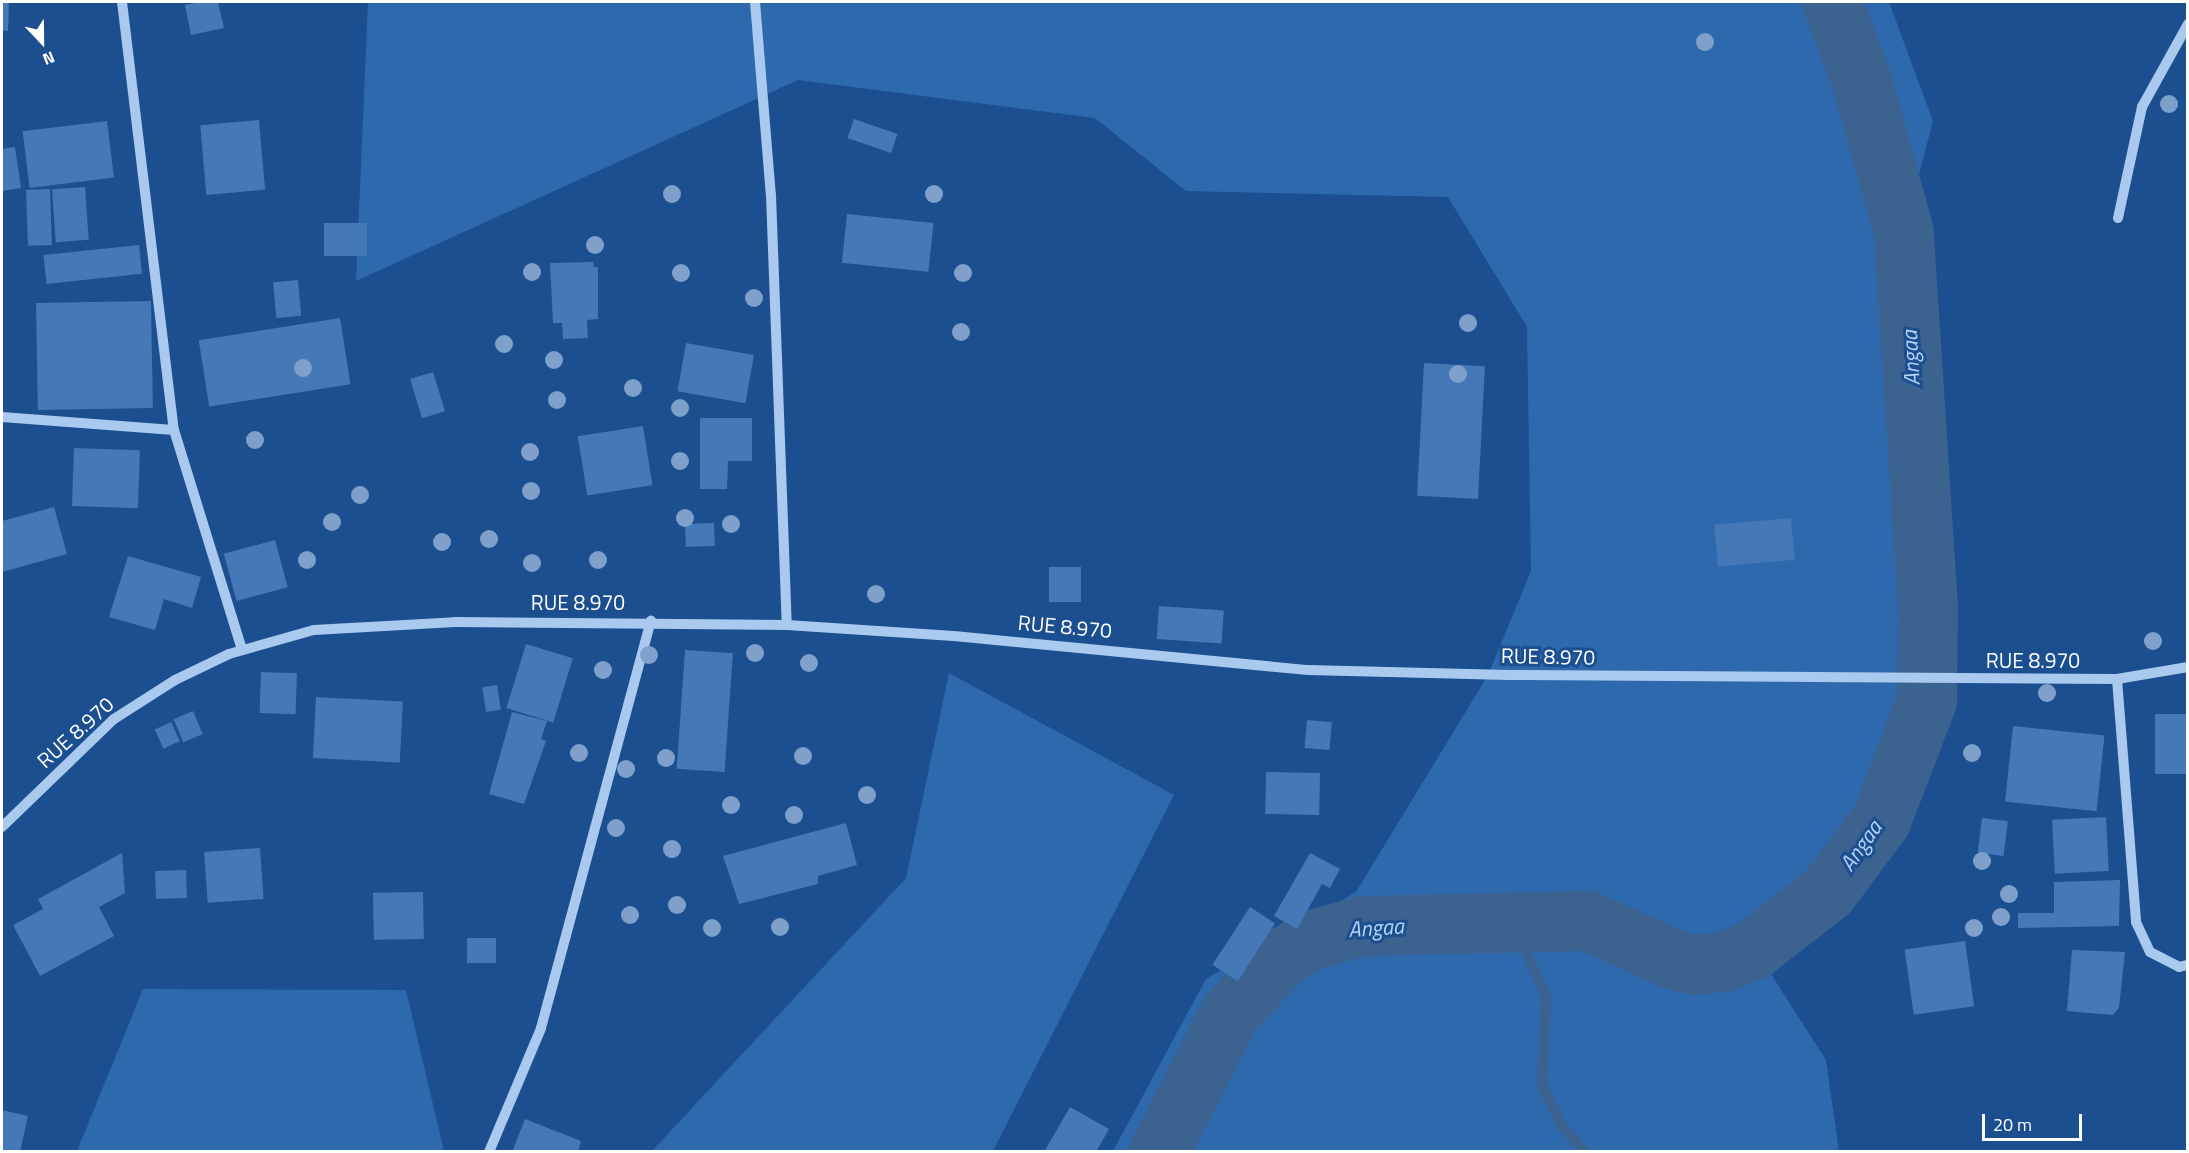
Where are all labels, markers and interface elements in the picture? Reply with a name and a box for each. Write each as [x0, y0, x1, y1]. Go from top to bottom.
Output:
north arrow [12, 12, 72, 72]
text: N [39, 45, 58, 72]
water label: Angaa [1896, 330, 1926, 386]
street label: RUE 8.970 [531, 589, 625, 615]
street label: RUE 8.970 [1017, 609, 1113, 643]
street label: RUE 8.970 [1501, 643, 1595, 669]
street label: RUE 8.970 [1986, 647, 2080, 673]
street label: RUE 8.970 [32, 691, 118, 773]
water label: Angaa [1834, 816, 1888, 876]
water label: Angaa [1347, 913, 1405, 943]
scale bar [1985, 1102, 2086, 1140]
text: 20 m [1993, 1111, 2032, 1138]

